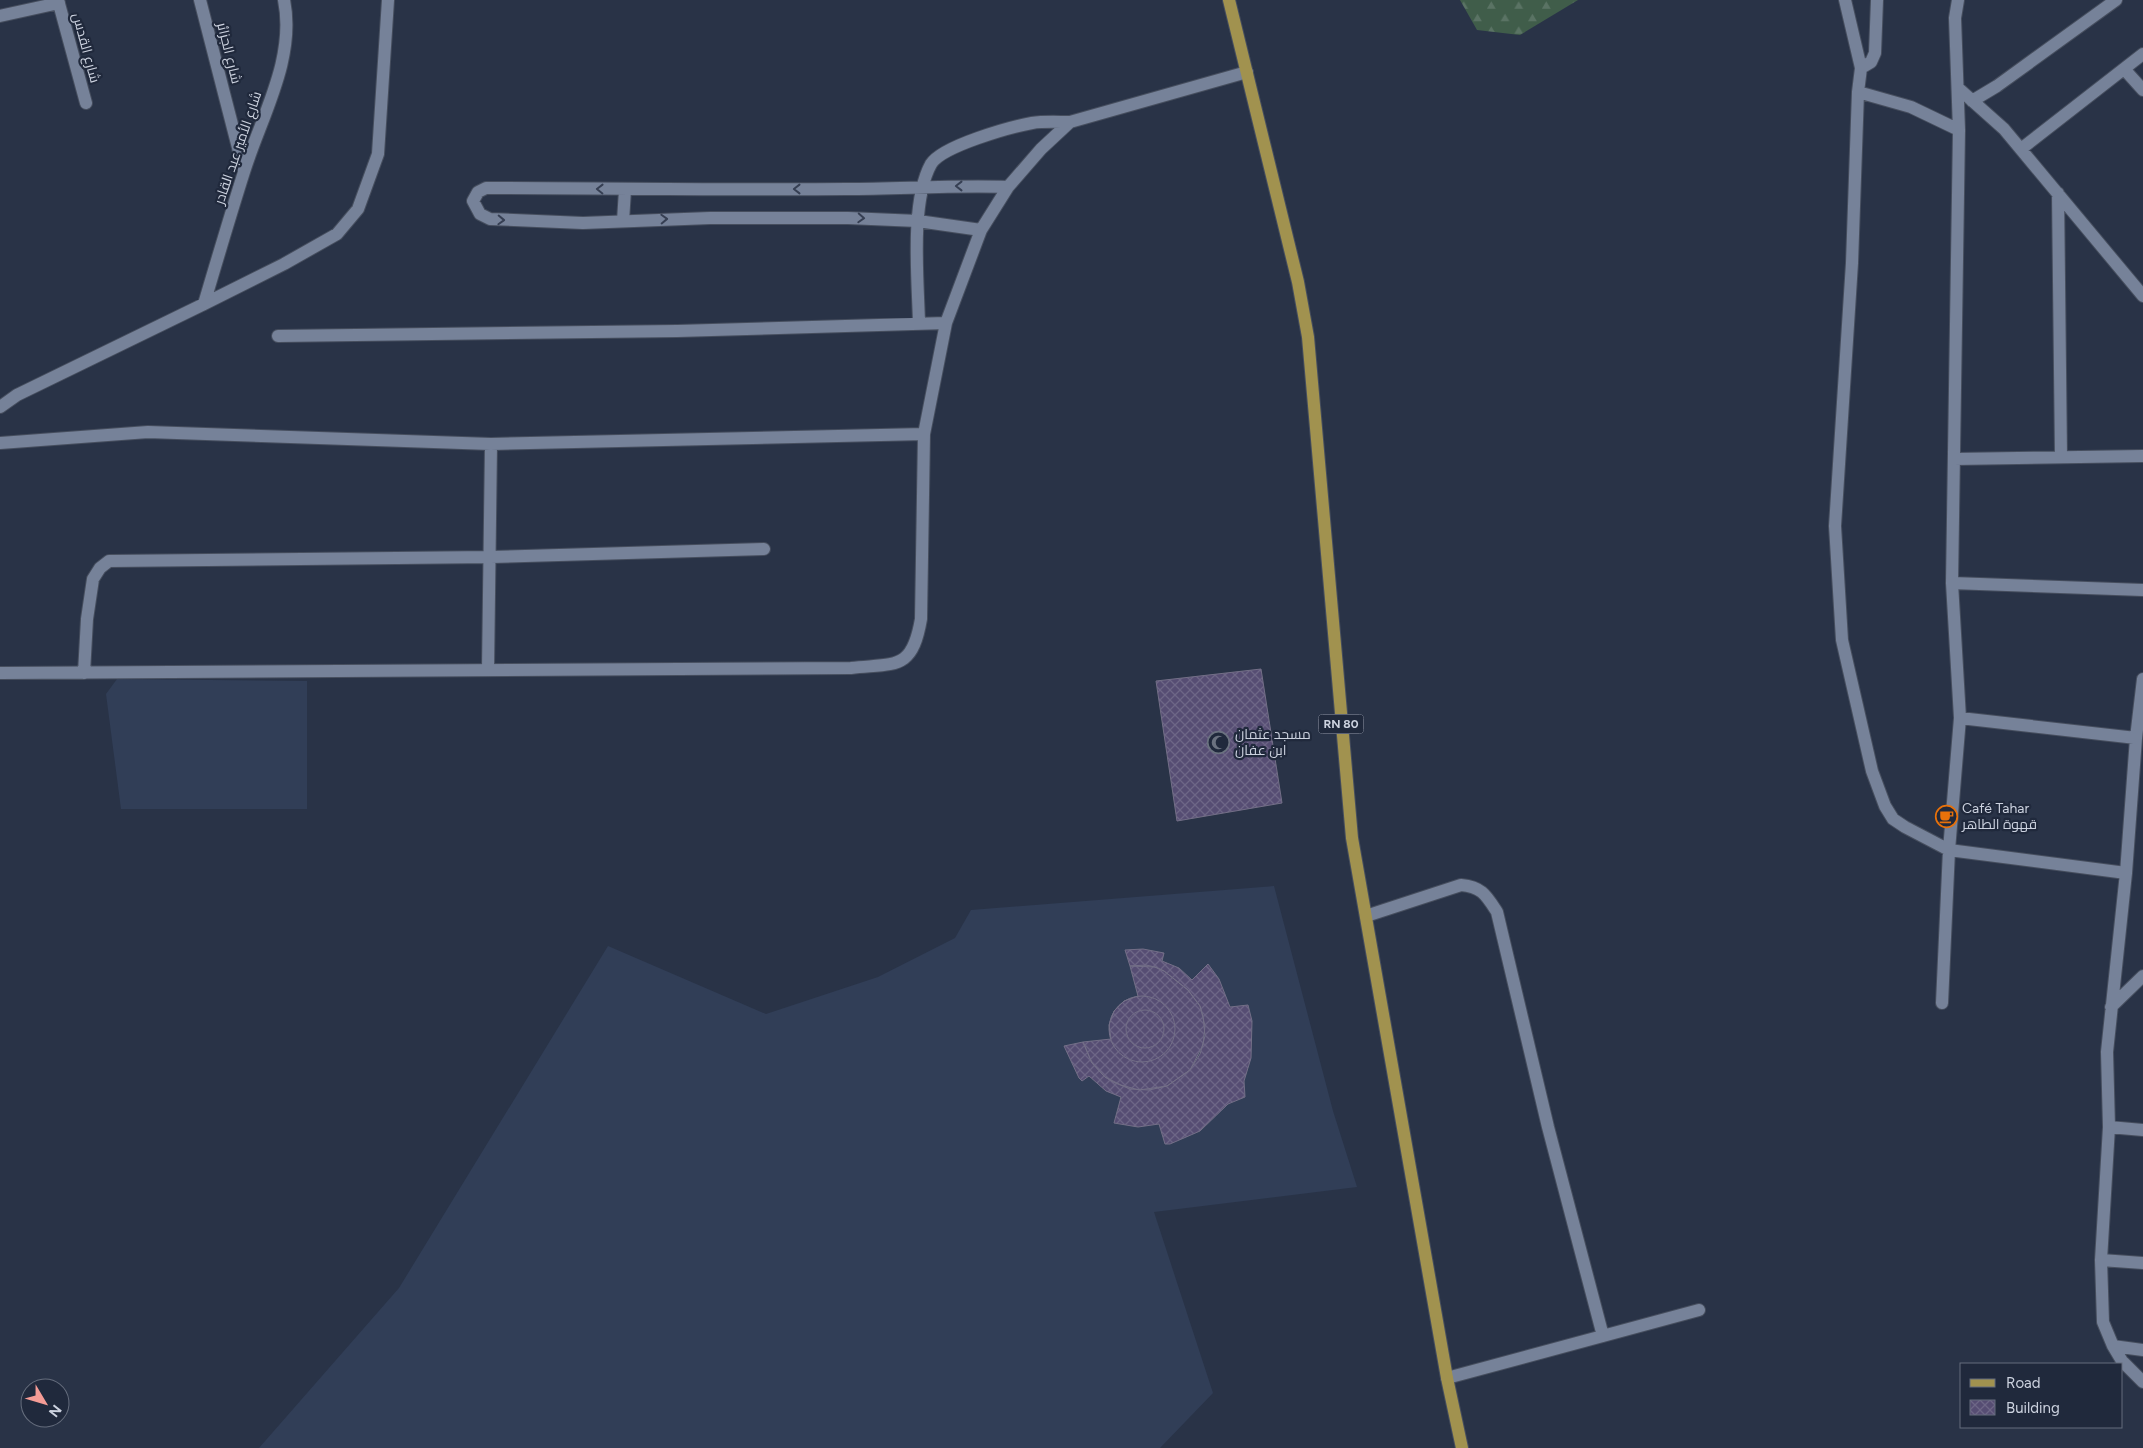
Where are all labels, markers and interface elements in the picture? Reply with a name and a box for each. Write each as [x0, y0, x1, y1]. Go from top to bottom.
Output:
street label: شارع القدس [69, 11, 103, 85]
street label: شارع الجزائر [213, 20, 245, 85]
street label: شارع الأمير عبد القادر [210, 89, 265, 208]
one-way arrow [955, 181, 963, 191]
one-way arrow [595, 184, 603, 194]
one-way arrow [793, 184, 800, 194]
one-way arrow [858, 213, 866, 224]
one-way arrow [660, 214, 668, 225]
one-way arrow [498, 215, 506, 225]
road number: RN 80 [1318, 714, 1364, 734]
place label: مسجد عثمان ابن عفان [1235, 726, 1311, 759]
mosque icon: مسجد عثمان ابن عفان [1207, 730, 1231, 754]
place label: Café Tahar قهوة الطاهر [1961, 800, 2037, 833]
cafe icon: Café Tahar قهوة الطاهر [1934, 804, 1958, 828]
legend [1960, 1363, 2123, 1428]
text: Road [2006, 1374, 2041, 1392]
north arrow [20, 1378, 70, 1428]
text: Building [2006, 1399, 2060, 1417]
text: N [45, 1401, 65, 1420]

